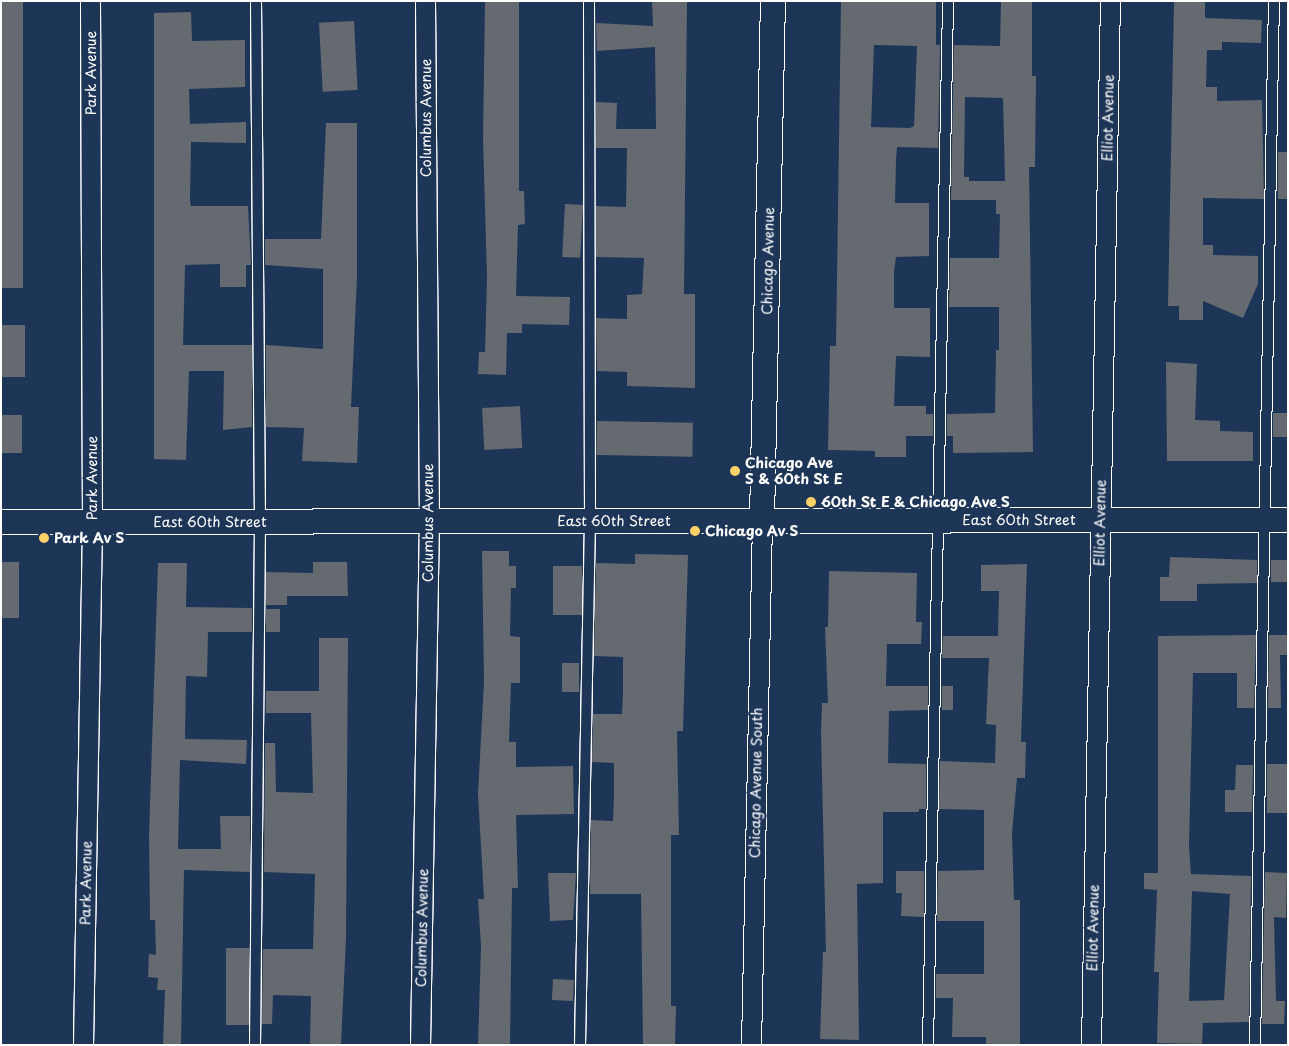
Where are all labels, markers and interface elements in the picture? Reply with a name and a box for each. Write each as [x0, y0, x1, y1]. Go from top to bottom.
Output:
street label: Park Avenue [83, 31, 99, 115]
street label: Columbus Avenue [418, 60, 434, 176]
street label: Elliot Avenue [1099, 75, 1117, 161]
street label: Chicago Avenue [759, 207, 777, 315]
street label: Park Avenue [84, 436, 100, 520]
place label: Chicago Ave S & 60th St E [745, 455, 843, 488]
street label: Columbus Avenue [420, 465, 436, 581]
marker: Chicago Ave S & 60th St E [729, 465, 741, 477]
street label: Elliot Avenue [1091, 480, 1109, 566]
place label: 60th St E & Chicago Ave S [821, 494, 1011, 510]
marker: 60th St E & Chicago Ave S [805, 496, 817, 508]
street label: East 60th Street [962, 512, 1076, 528]
street label: East 60th Street [557, 513, 671, 529]
street label: East 60th Street [153, 514, 267, 530]
place label: Chicago Av S [705, 523, 799, 539]
marker: Chicago Av S [689, 525, 701, 537]
place label: Park Av S [54, 530, 125, 546]
marker: Park Av S [38, 532, 50, 544]
street label: Chicago Avenue South [746, 708, 766, 858]
street label: Park Avenue [77, 841, 95, 925]
street label: Columbus Avenue [413, 869, 431, 987]
street label: Elliot Avenue [1084, 885, 1102, 971]

